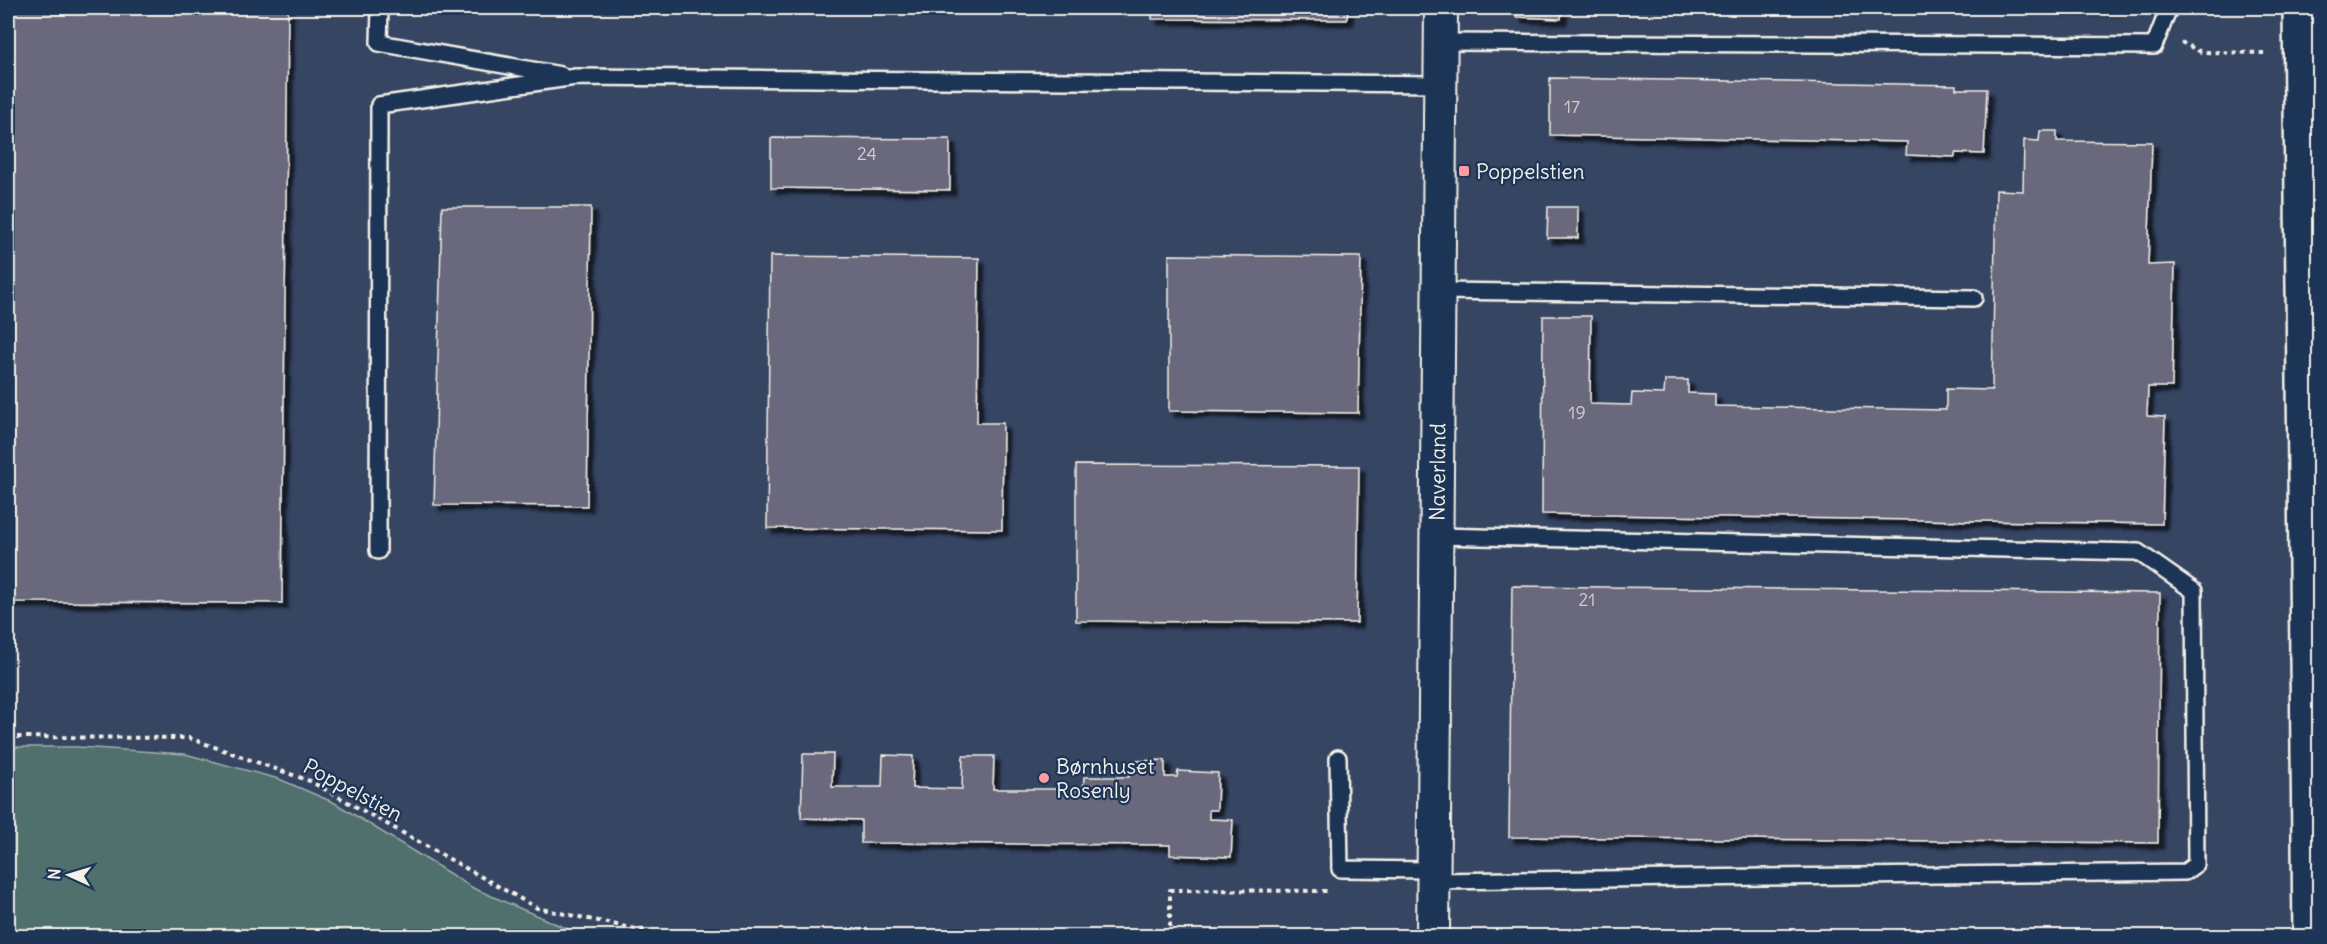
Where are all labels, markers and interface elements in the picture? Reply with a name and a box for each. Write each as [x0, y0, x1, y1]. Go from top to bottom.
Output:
house number: 17 [1564, 95, 1580, 118]
house number: 24 [857, 142, 877, 165]
place label: Poppelstien [1476, 158, 1585, 185]
marker: Poppelstien [1457, 164, 1471, 178]
house number: 19 [1568, 401, 1586, 424]
street label: Naverland [1423, 423, 1451, 521]
house number: 21 [1578, 588, 1596, 611]
street label: Poppelstien [299, 753, 407, 827]
place label: Børnhuset Rosenly [1056, 753, 1155, 804]
marker: Børnhuset Rosenly [1037, 771, 1051, 785]
north arrow [39, 845, 99, 905]
text: N [44, 868, 64, 880]

